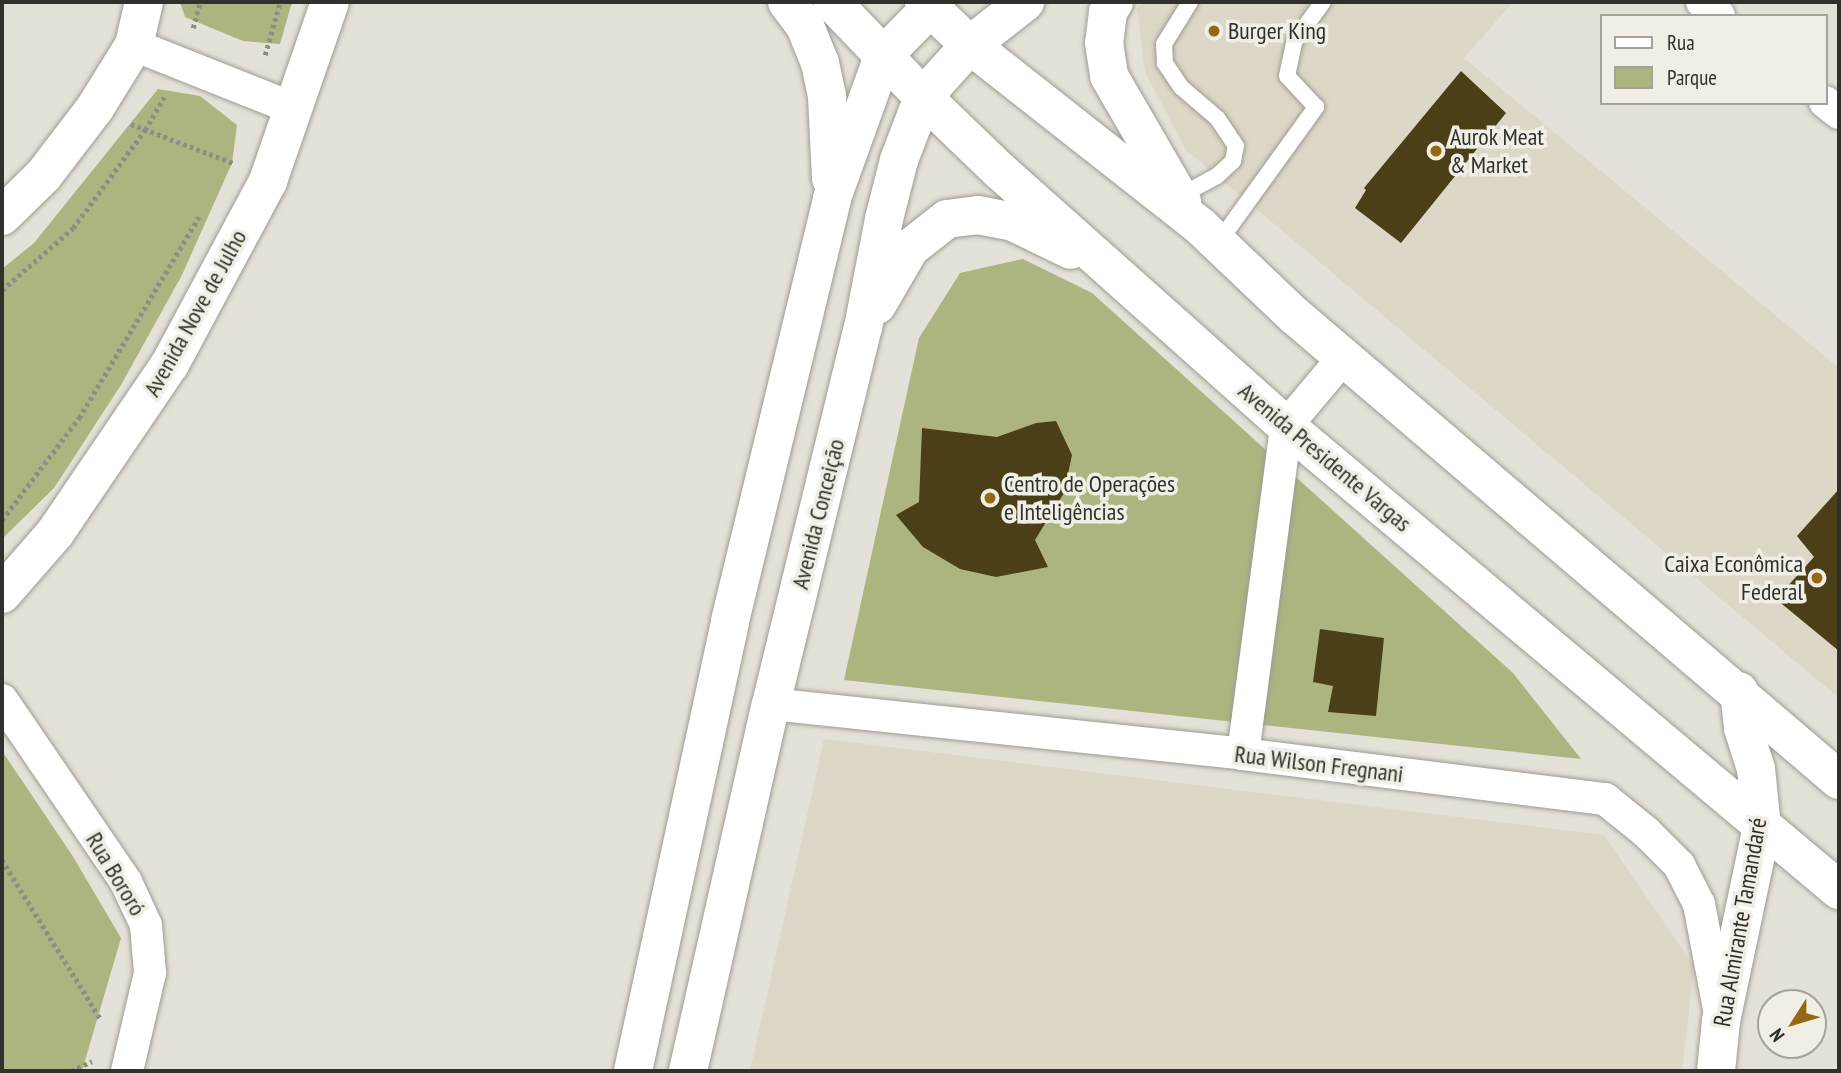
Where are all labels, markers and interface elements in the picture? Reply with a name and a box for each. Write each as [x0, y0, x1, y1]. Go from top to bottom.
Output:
legend [1600, 14, 1827, 105]
place label: Burger King [1228, 17, 1326, 45]
marker: Burger King [1206, 23, 1222, 39]
text: Rua [1667, 29, 1695, 56]
text: Parque [1667, 64, 1717, 91]
place label: Aurok Meat & Market [1450, 123, 1545, 179]
marker: Aurok Meat & Market [1428, 143, 1444, 159]
street label: Avenida Nove de Julho [137, 225, 253, 401]
street label: Avenida Presidente Vargas [1233, 376, 1417, 538]
street label: Avenida Conceição [785, 436, 851, 592]
place label: Centro de Operações e Inteligências [1004, 470, 1175, 526]
marker: Centro de Operações e Inteligências [982, 490, 998, 506]
place label: Caixa Econômica Federal [1664, 550, 1803, 606]
marker: Caixa Econômica Federal [1809, 570, 1825, 586]
street label: Rua Wilson Fregnani [1233, 739, 1405, 789]
street label: Rua Almirante Tamandaré [1707, 815, 1773, 1029]
street label: Rua Bororó [80, 827, 152, 921]
north arrow [1757, 989, 1827, 1059]
text: N [1764, 1024, 1790, 1047]

